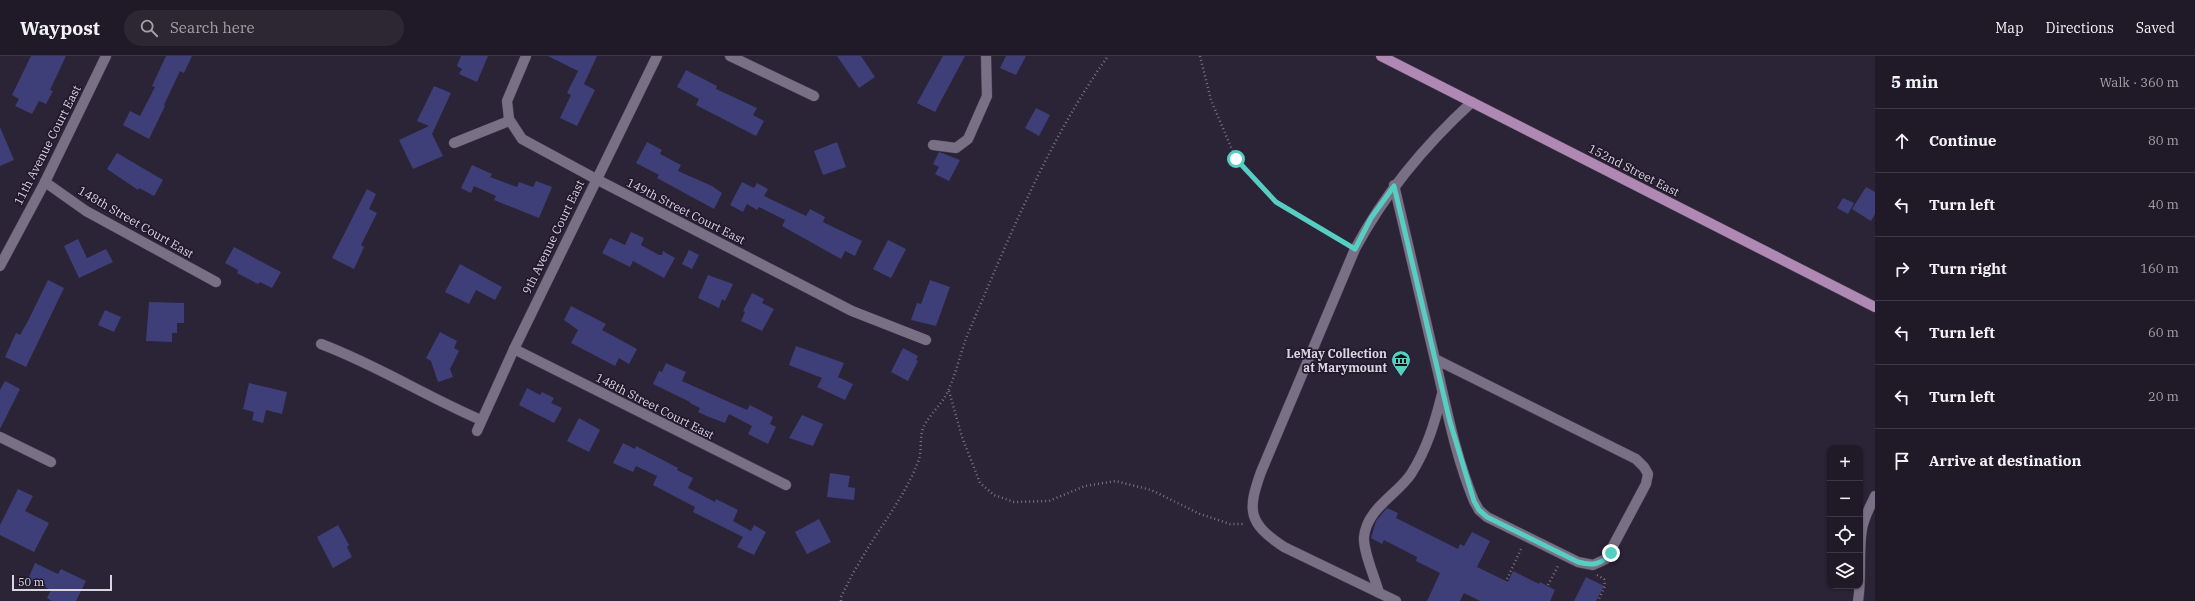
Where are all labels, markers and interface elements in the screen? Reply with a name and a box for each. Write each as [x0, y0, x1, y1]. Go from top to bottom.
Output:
search box [124, 10, 404, 46]
text: Waypost [20, 16, 100, 40]
icon: search [138, 17, 160, 39]
text: Search here [170, 18, 254, 37]
text: Map [1995, 19, 2024, 37]
text: Directions [2046, 19, 2114, 37]
text: Saved [2136, 19, 2175, 37]
text: 5 min [1891, 71, 1939, 93]
text: Walk · 360 m [2100, 74, 2179, 91]
street label: 11th Avenue Court East [10, 83, 84, 207]
icon: ahead [1891, 130, 1913, 152]
text: Continue [1929, 131, 1996, 150]
text: 80 m [2148, 132, 2179, 149]
street label: 152nd Street East [1586, 141, 1682, 199]
route start [1227, 150, 1245, 168]
street label: 149th Street Court East [624, 175, 748, 247]
street label: 9th Avenue Court East [519, 177, 587, 297]
street label: 148th Street Court East [75, 183, 197, 261]
icon: left [1891, 194, 1913, 216]
text: Turn left [1929, 195, 1995, 214]
text: 40 m [2148, 196, 2179, 213]
icon: right [1891, 258, 1913, 280]
text: Turn right [1929, 259, 2007, 278]
text: 160 m [2140, 260, 2179, 277]
icon: left [1891, 322, 1913, 344]
text: Turn left [1929, 323, 1995, 342]
text: 60 m [2148, 324, 2179, 341]
place label: LeMay Collection at Marymount [1286, 346, 1388, 375]
museum icon: LeMay Collection at Marymount [1390, 349, 1412, 377]
street label: 148th Street Court East [593, 370, 717, 442]
icon: left [1891, 386, 1913, 408]
text: Turn left [1929, 387, 1995, 406]
text: 20 m [2148, 388, 2179, 405]
map controls [1827, 445, 1863, 589]
button: + [1827, 445, 1863, 481]
icon: arrive [1891, 450, 1913, 472]
text: Arrive at destination [1929, 451, 2081, 470]
button: − [1827, 481, 1863, 517]
button: locate [1827, 517, 1863, 553]
route end [1602, 544, 1620, 562]
button: layers [1827, 553, 1863, 589]
scale bar [12, 573, 112, 592]
text: 50 m [18, 575, 44, 589]

